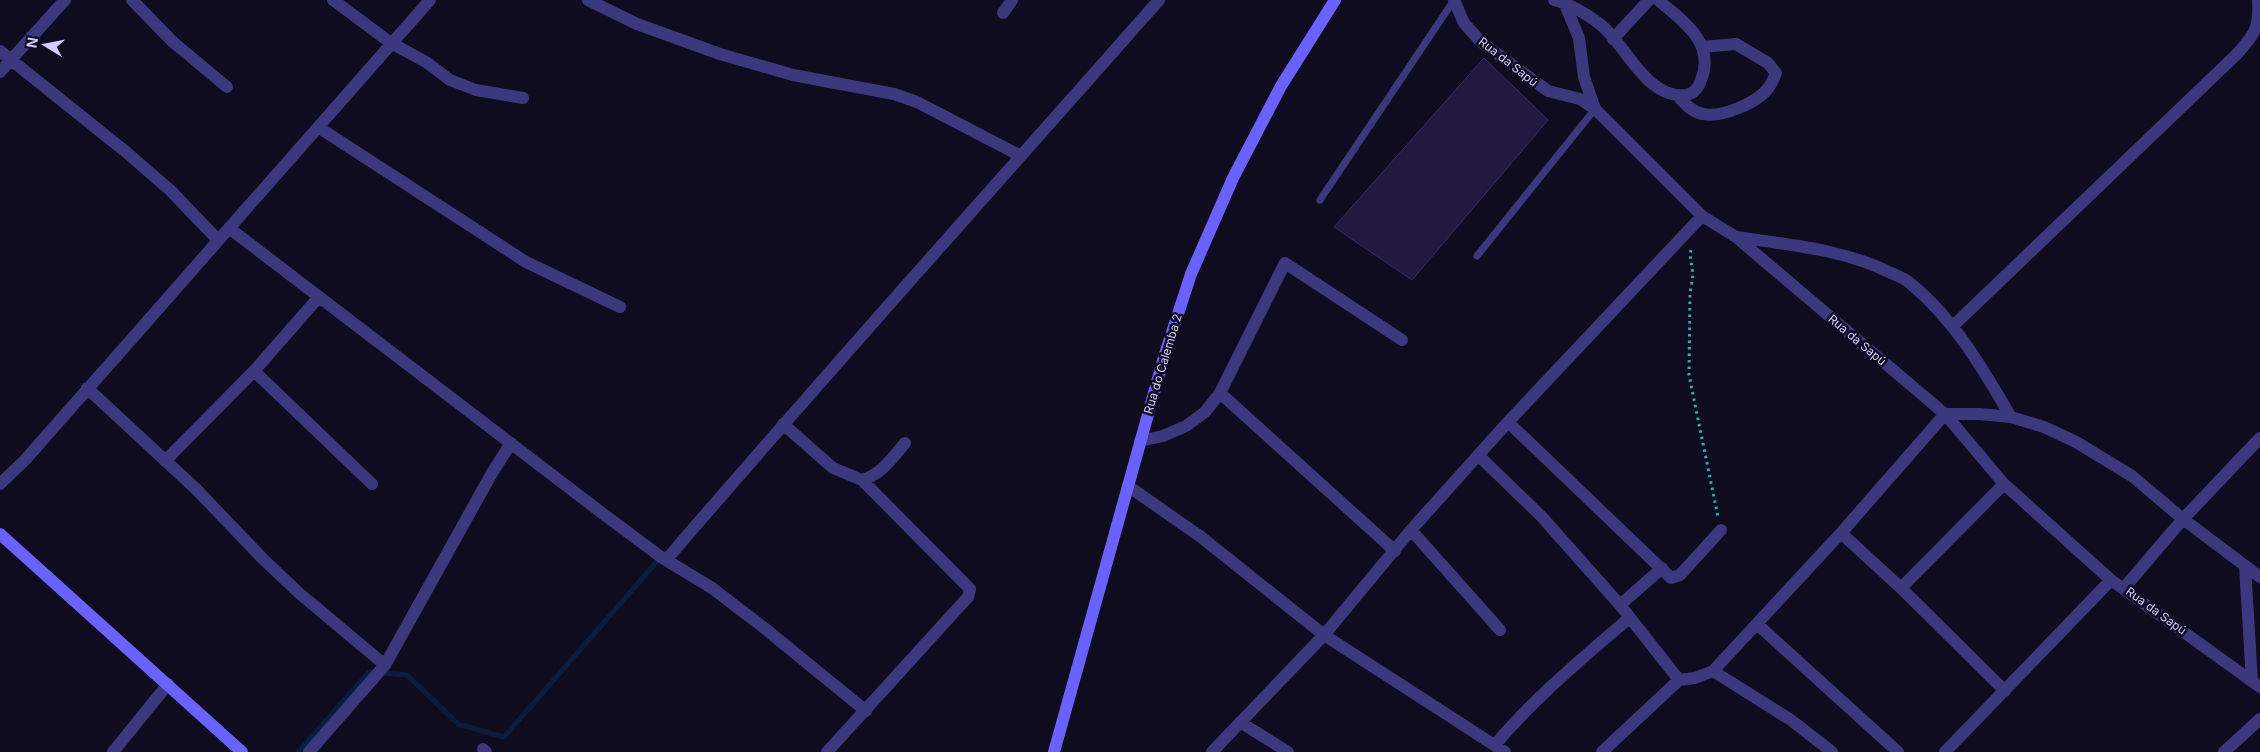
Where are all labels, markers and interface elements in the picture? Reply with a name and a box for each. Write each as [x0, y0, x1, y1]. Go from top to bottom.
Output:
north arrow [20, 20, 70, 70]
street label: Rua da Sapú [1476, 34, 1541, 89]
text: N [22, 36, 41, 49]
street label: Rua da Sapú [1825, 311, 1889, 368]
street label: Rua do Calemba 2 [1140, 312, 1185, 416]
street label: Rua da Sapú [2123, 584, 2190, 638]

